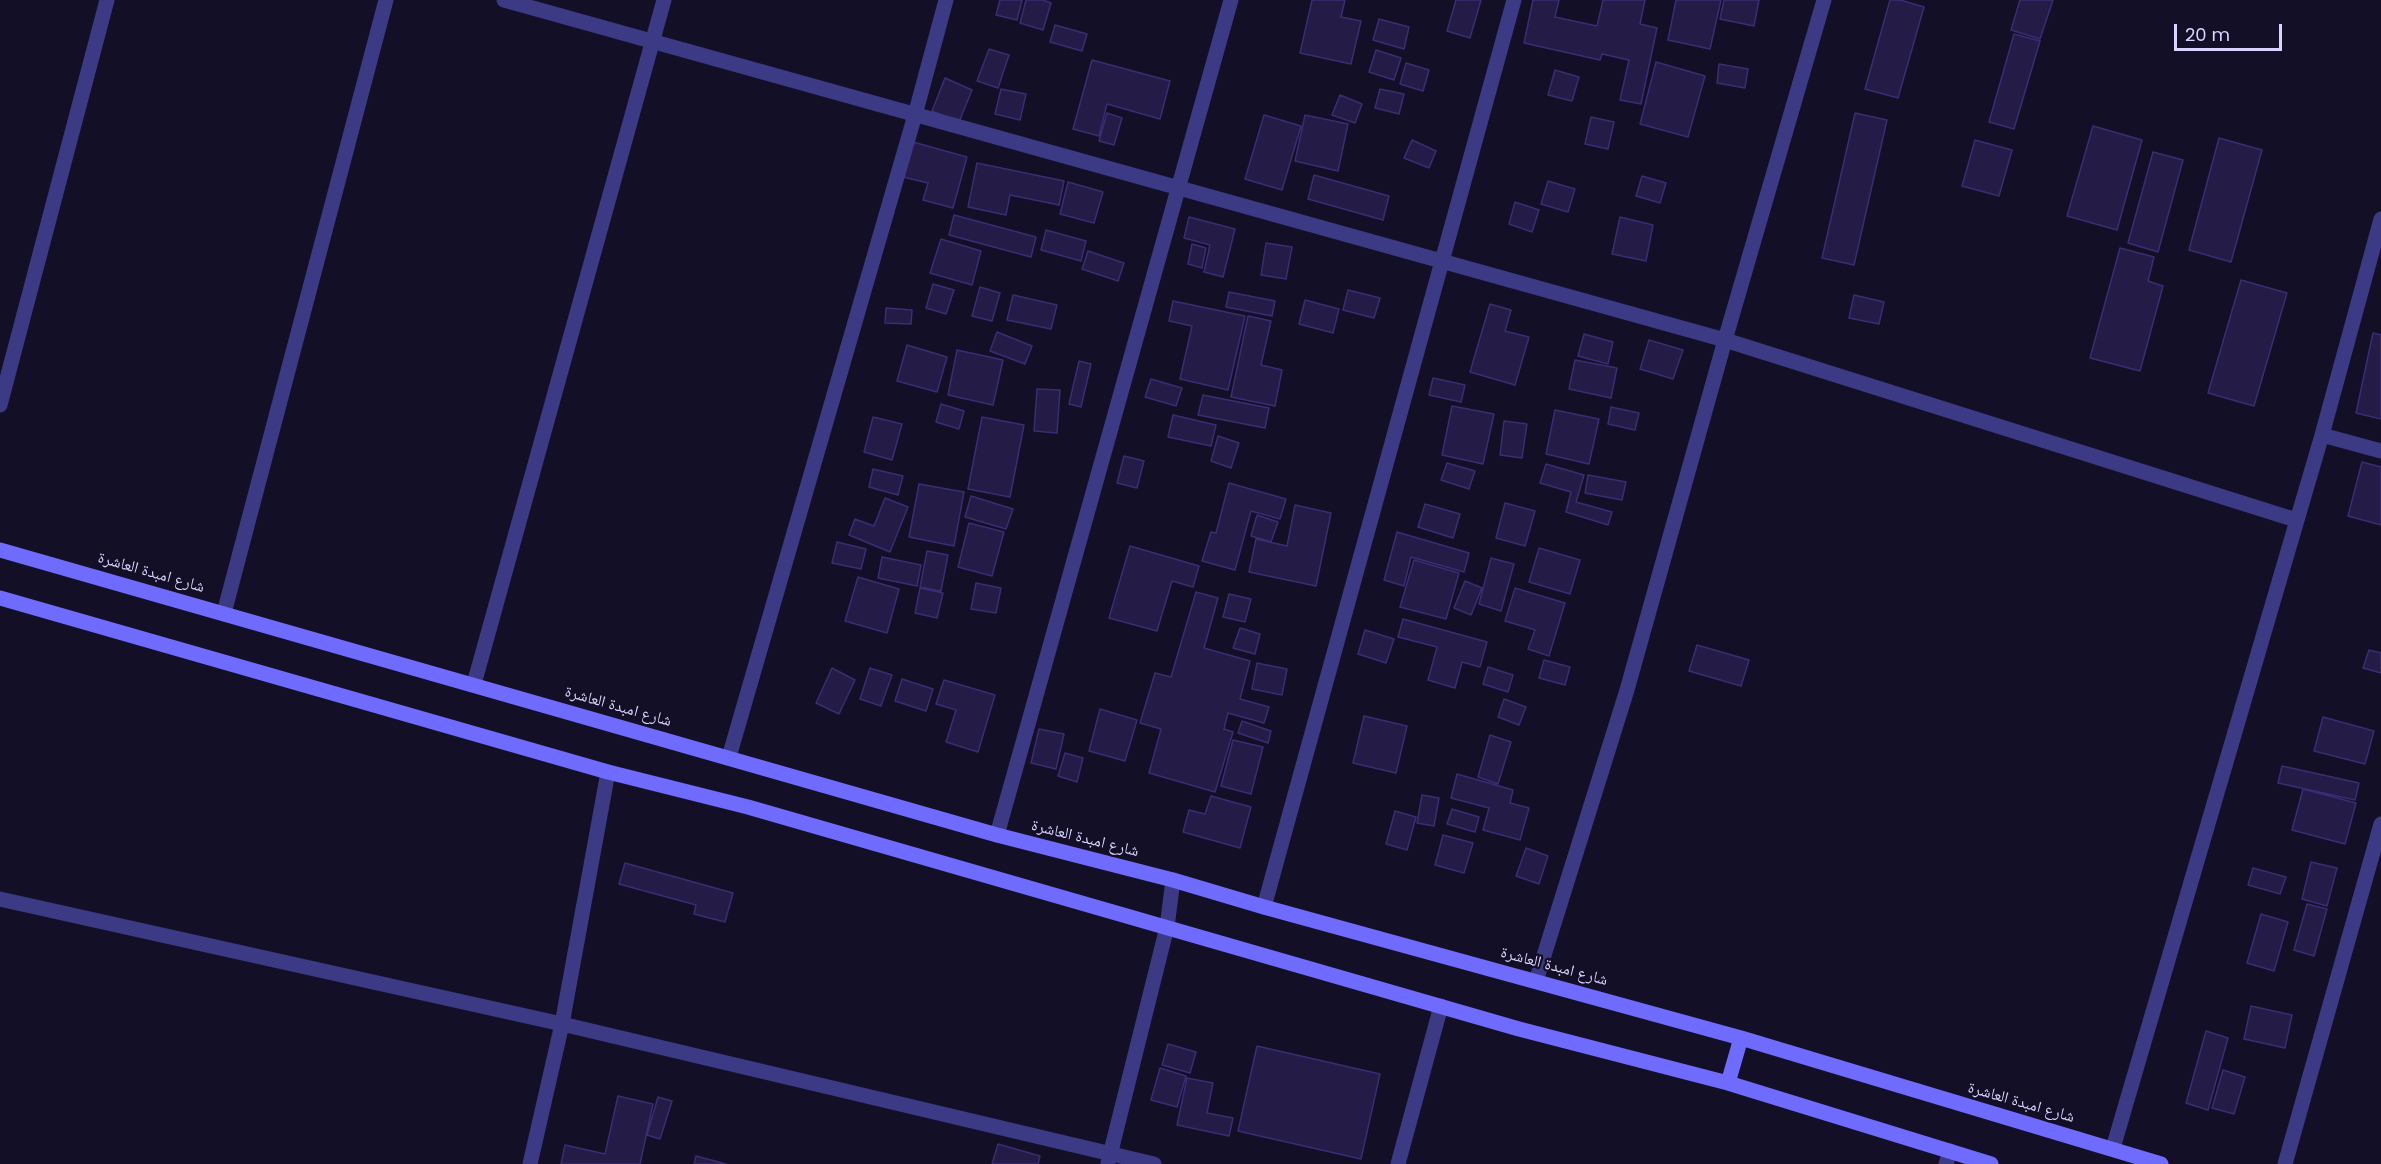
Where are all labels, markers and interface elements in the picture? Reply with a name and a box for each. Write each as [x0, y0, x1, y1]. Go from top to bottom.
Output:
scale bar [2177, 12, 2285, 50]
text: 20 m [2185, 22, 2230, 47]
street label: شارع امبدة العاشرة [95, 549, 207, 597]
street label: شارع امبدة العاشرة [562, 683, 674, 731]
street label: شارع امبدة العاشرة [1029, 816, 1141, 862]
street label: شارع امبدة العاشرة [1498, 943, 1610, 991]
street label: شارع امبدة العاشرة [1965, 1079, 2077, 1127]

